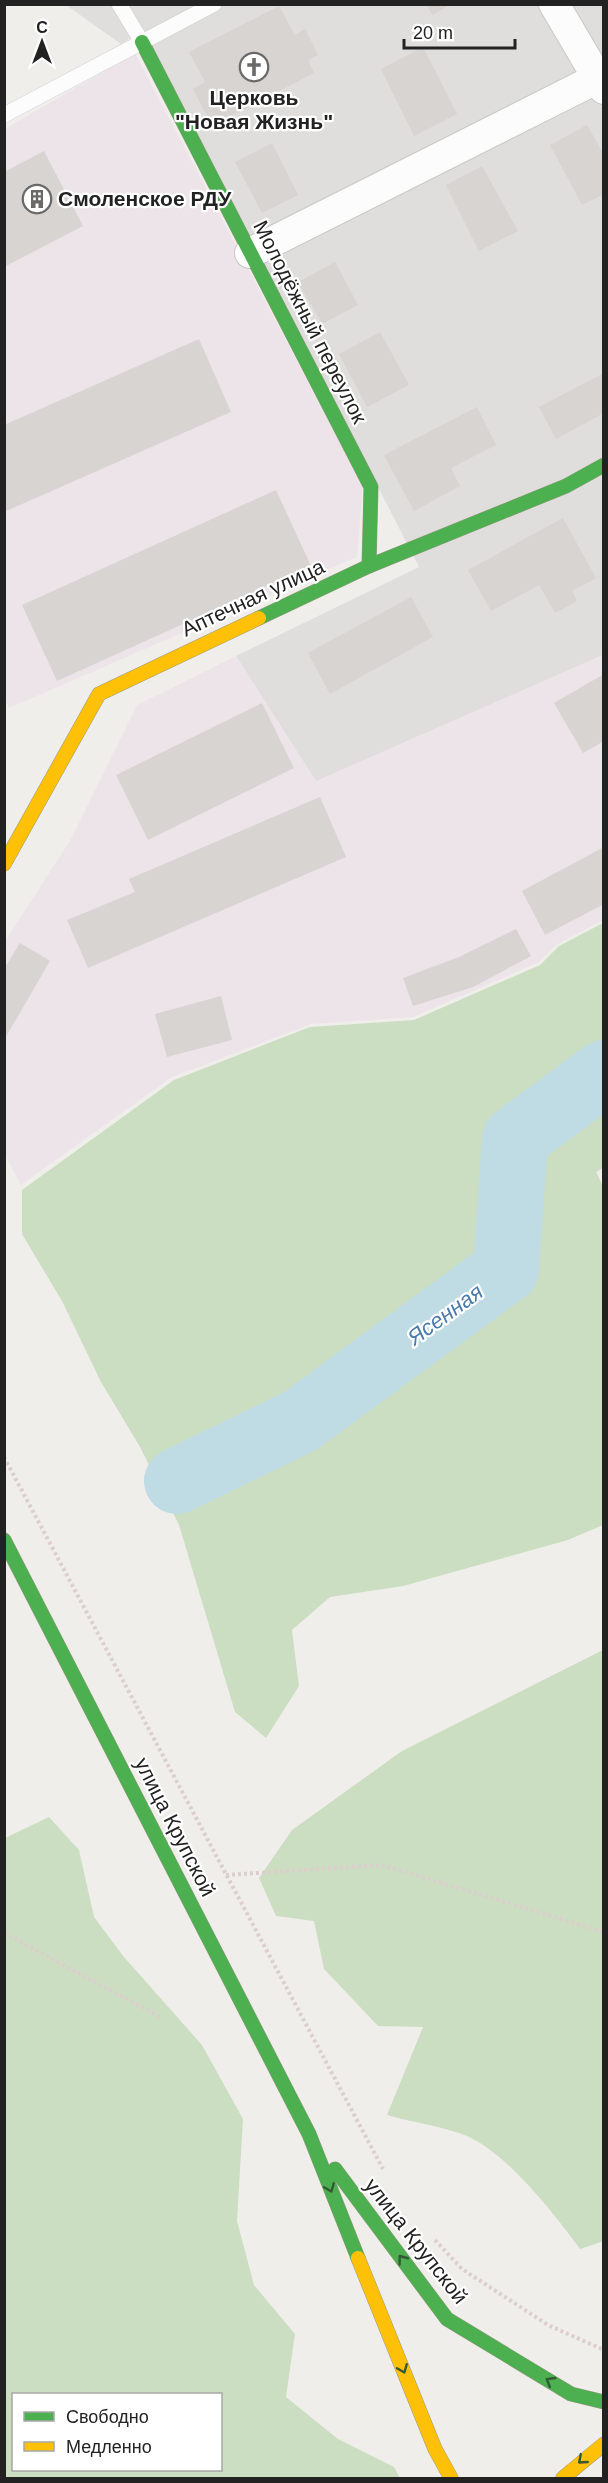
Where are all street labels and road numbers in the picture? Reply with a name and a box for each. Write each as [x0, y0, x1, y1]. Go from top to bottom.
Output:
street label: Молодёжный переулок [249, 217, 372, 428]
street label: Аптечная улица [178, 554, 328, 641]
street label: улица Крупской [131, 1754, 220, 1900]
street label: улица Крупской [360, 2174, 472, 2308]

